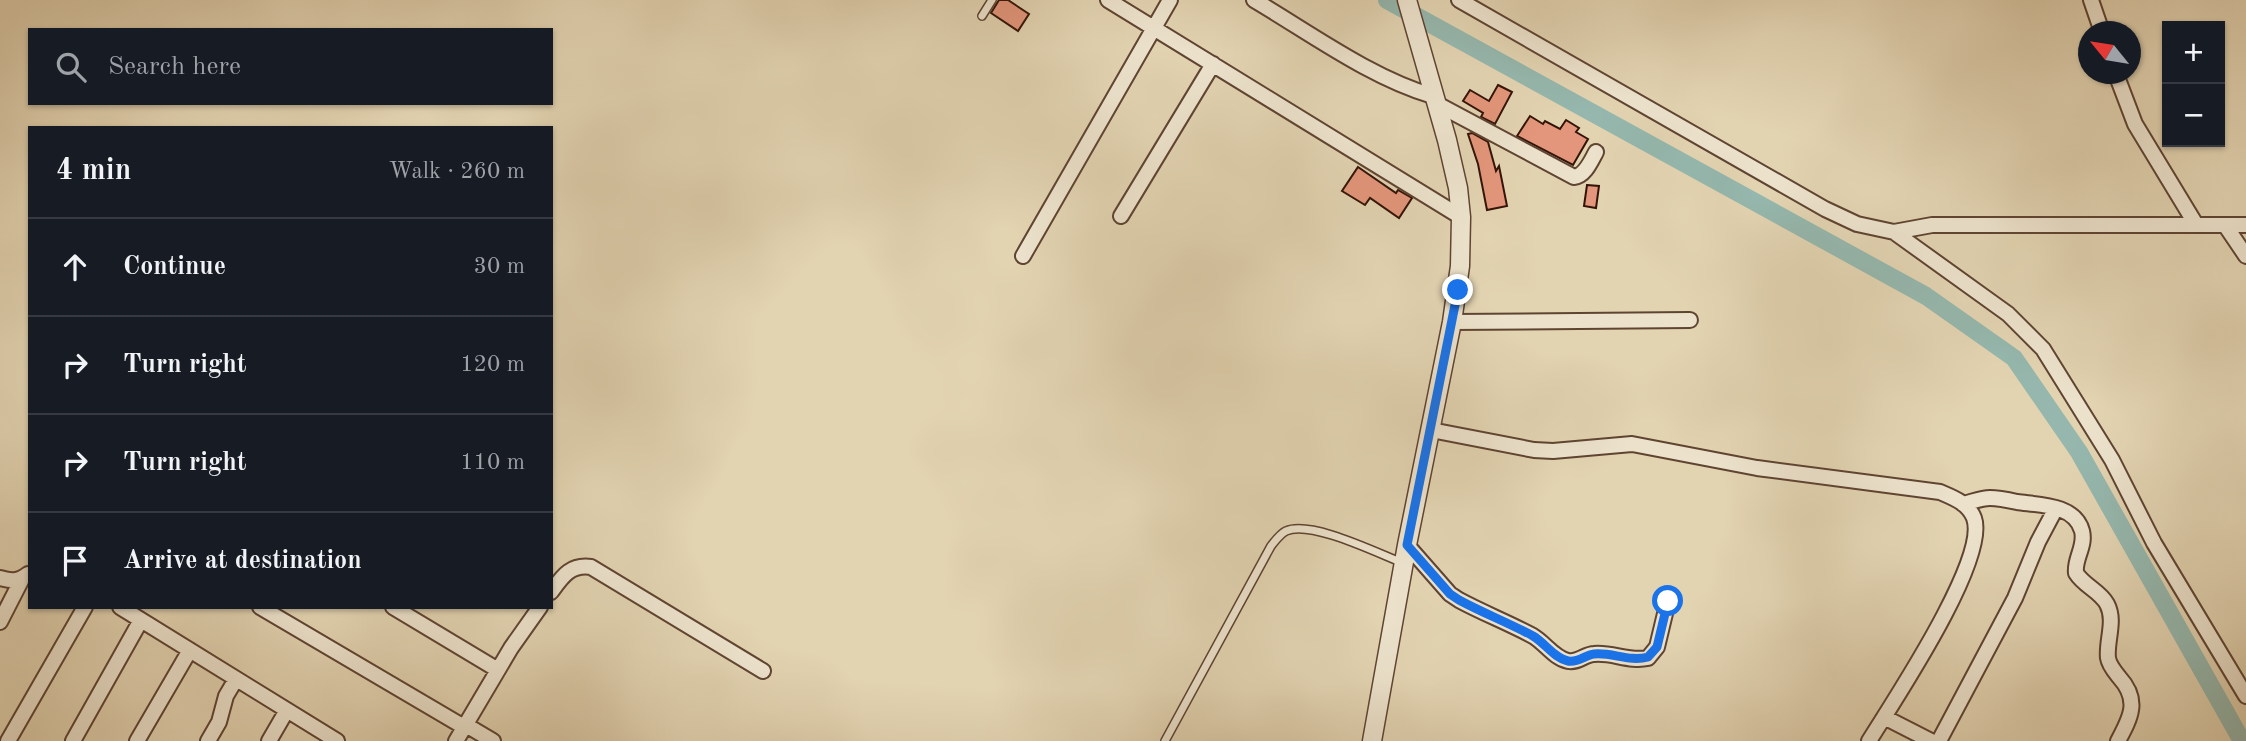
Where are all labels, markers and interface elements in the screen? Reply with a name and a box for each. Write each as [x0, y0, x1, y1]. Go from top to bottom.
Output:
north arrow [2078, 21, 2141, 84]
map controls [2162, 21, 2225, 147]
button: + [2162, 21, 2225, 84]
search box [28, 28, 553, 105]
icon: search [52, 48, 90, 86]
text: Search here [108, 54, 241, 80]
button: − [2162, 84, 2225, 147]
text: 4 min [56, 156, 131, 186]
text: Walk · 260 m [389, 160, 525, 183]
icon: ahead [56, 248, 94, 286]
text: Continue [123, 254, 226, 280]
text: 30 m [474, 255, 525, 278]
route end [1442, 274, 1473, 305]
icon: right [56, 346, 94, 384]
text: Turn right [123, 352, 246, 378]
text: 120 m [460, 353, 525, 376]
icon: right [56, 444, 94, 482]
text: Turn right [123, 450, 246, 476]
text: 110 m [460, 451, 525, 474]
icon: arrive [56, 542, 94, 580]
text: Arrive at destination [123, 548, 362, 574]
route start [1652, 585, 1683, 616]

